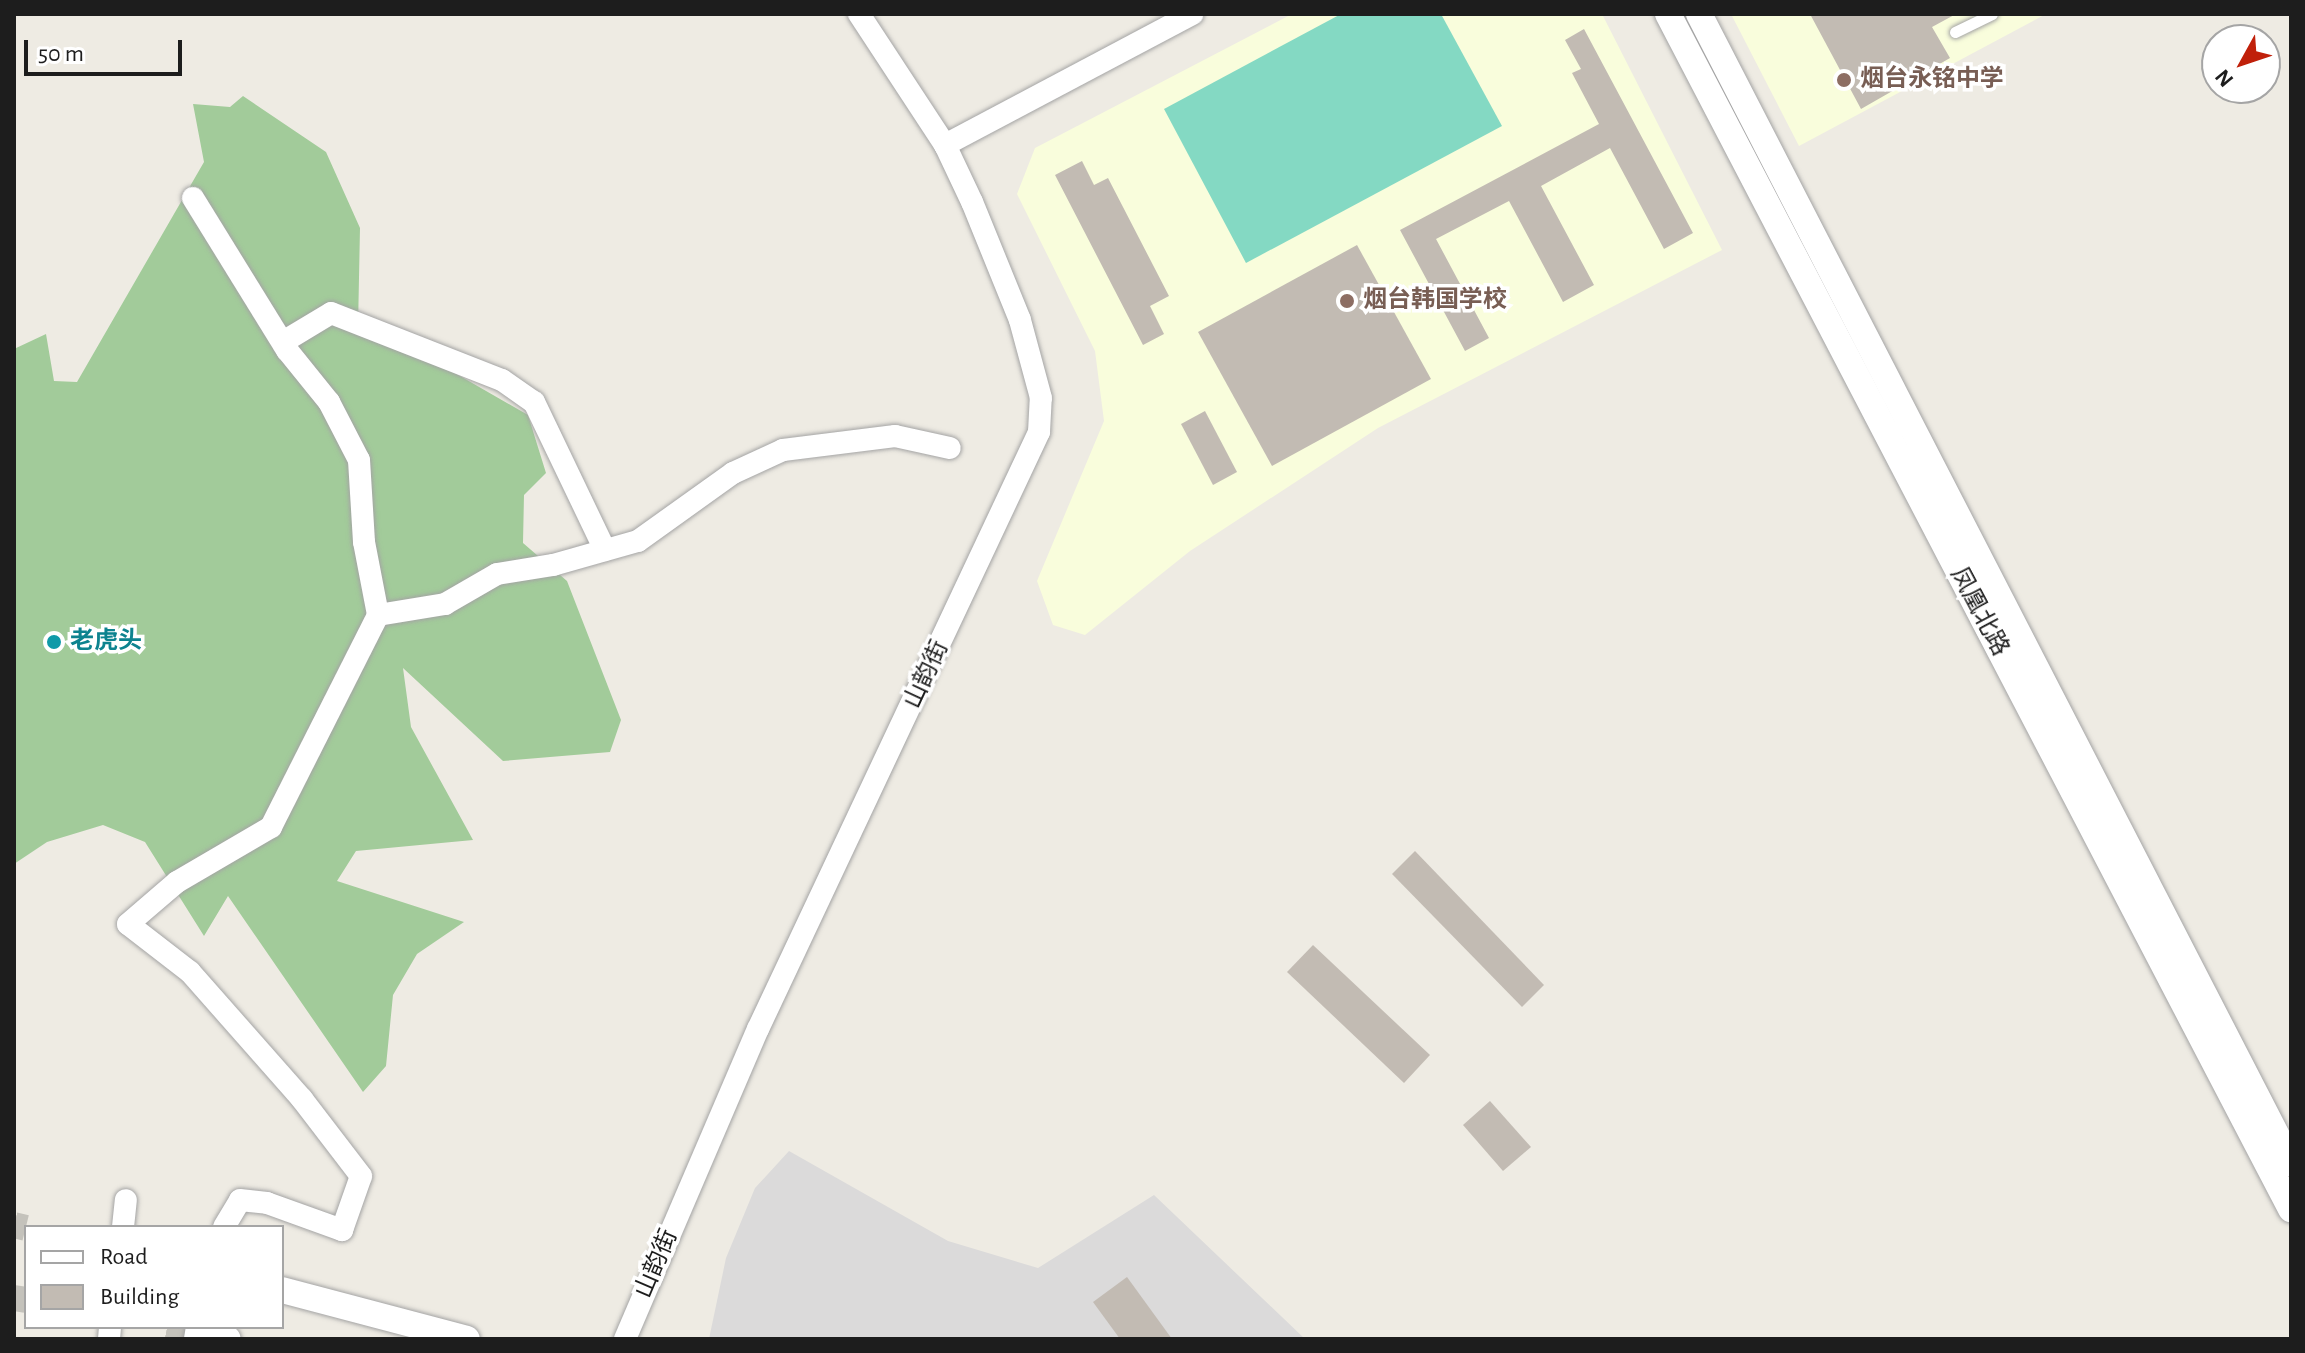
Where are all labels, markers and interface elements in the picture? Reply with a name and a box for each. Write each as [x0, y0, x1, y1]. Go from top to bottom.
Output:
scale bar [28, 24, 186, 74]
north arrow [2201, 24, 2281, 104]
text: 50 m [38, 42, 84, 66]
text: N [2211, 65, 2237, 91]
place label: 烟台永铭中学 [1860, 66, 2004, 94]
marker: 烟台永铭中学 [1835, 71, 1853, 89]
place label: 烟台韩国学校 [1363, 287, 1507, 315]
marker: 烟台韩国学校 [1338, 292, 1356, 310]
street label: 凤凰北路 [1944, 563, 2014, 661]
place label: 老虎头 [70, 628, 142, 656]
marker: 老虎头 [45, 633, 63, 651]
street label: 山韵街 [899, 636, 955, 714]
legend [24, 1225, 284, 1329]
street label: 山韵街 [630, 1225, 684, 1303]
text: Road [100, 1245, 148, 1269]
text: Building [100, 1285, 179, 1309]

